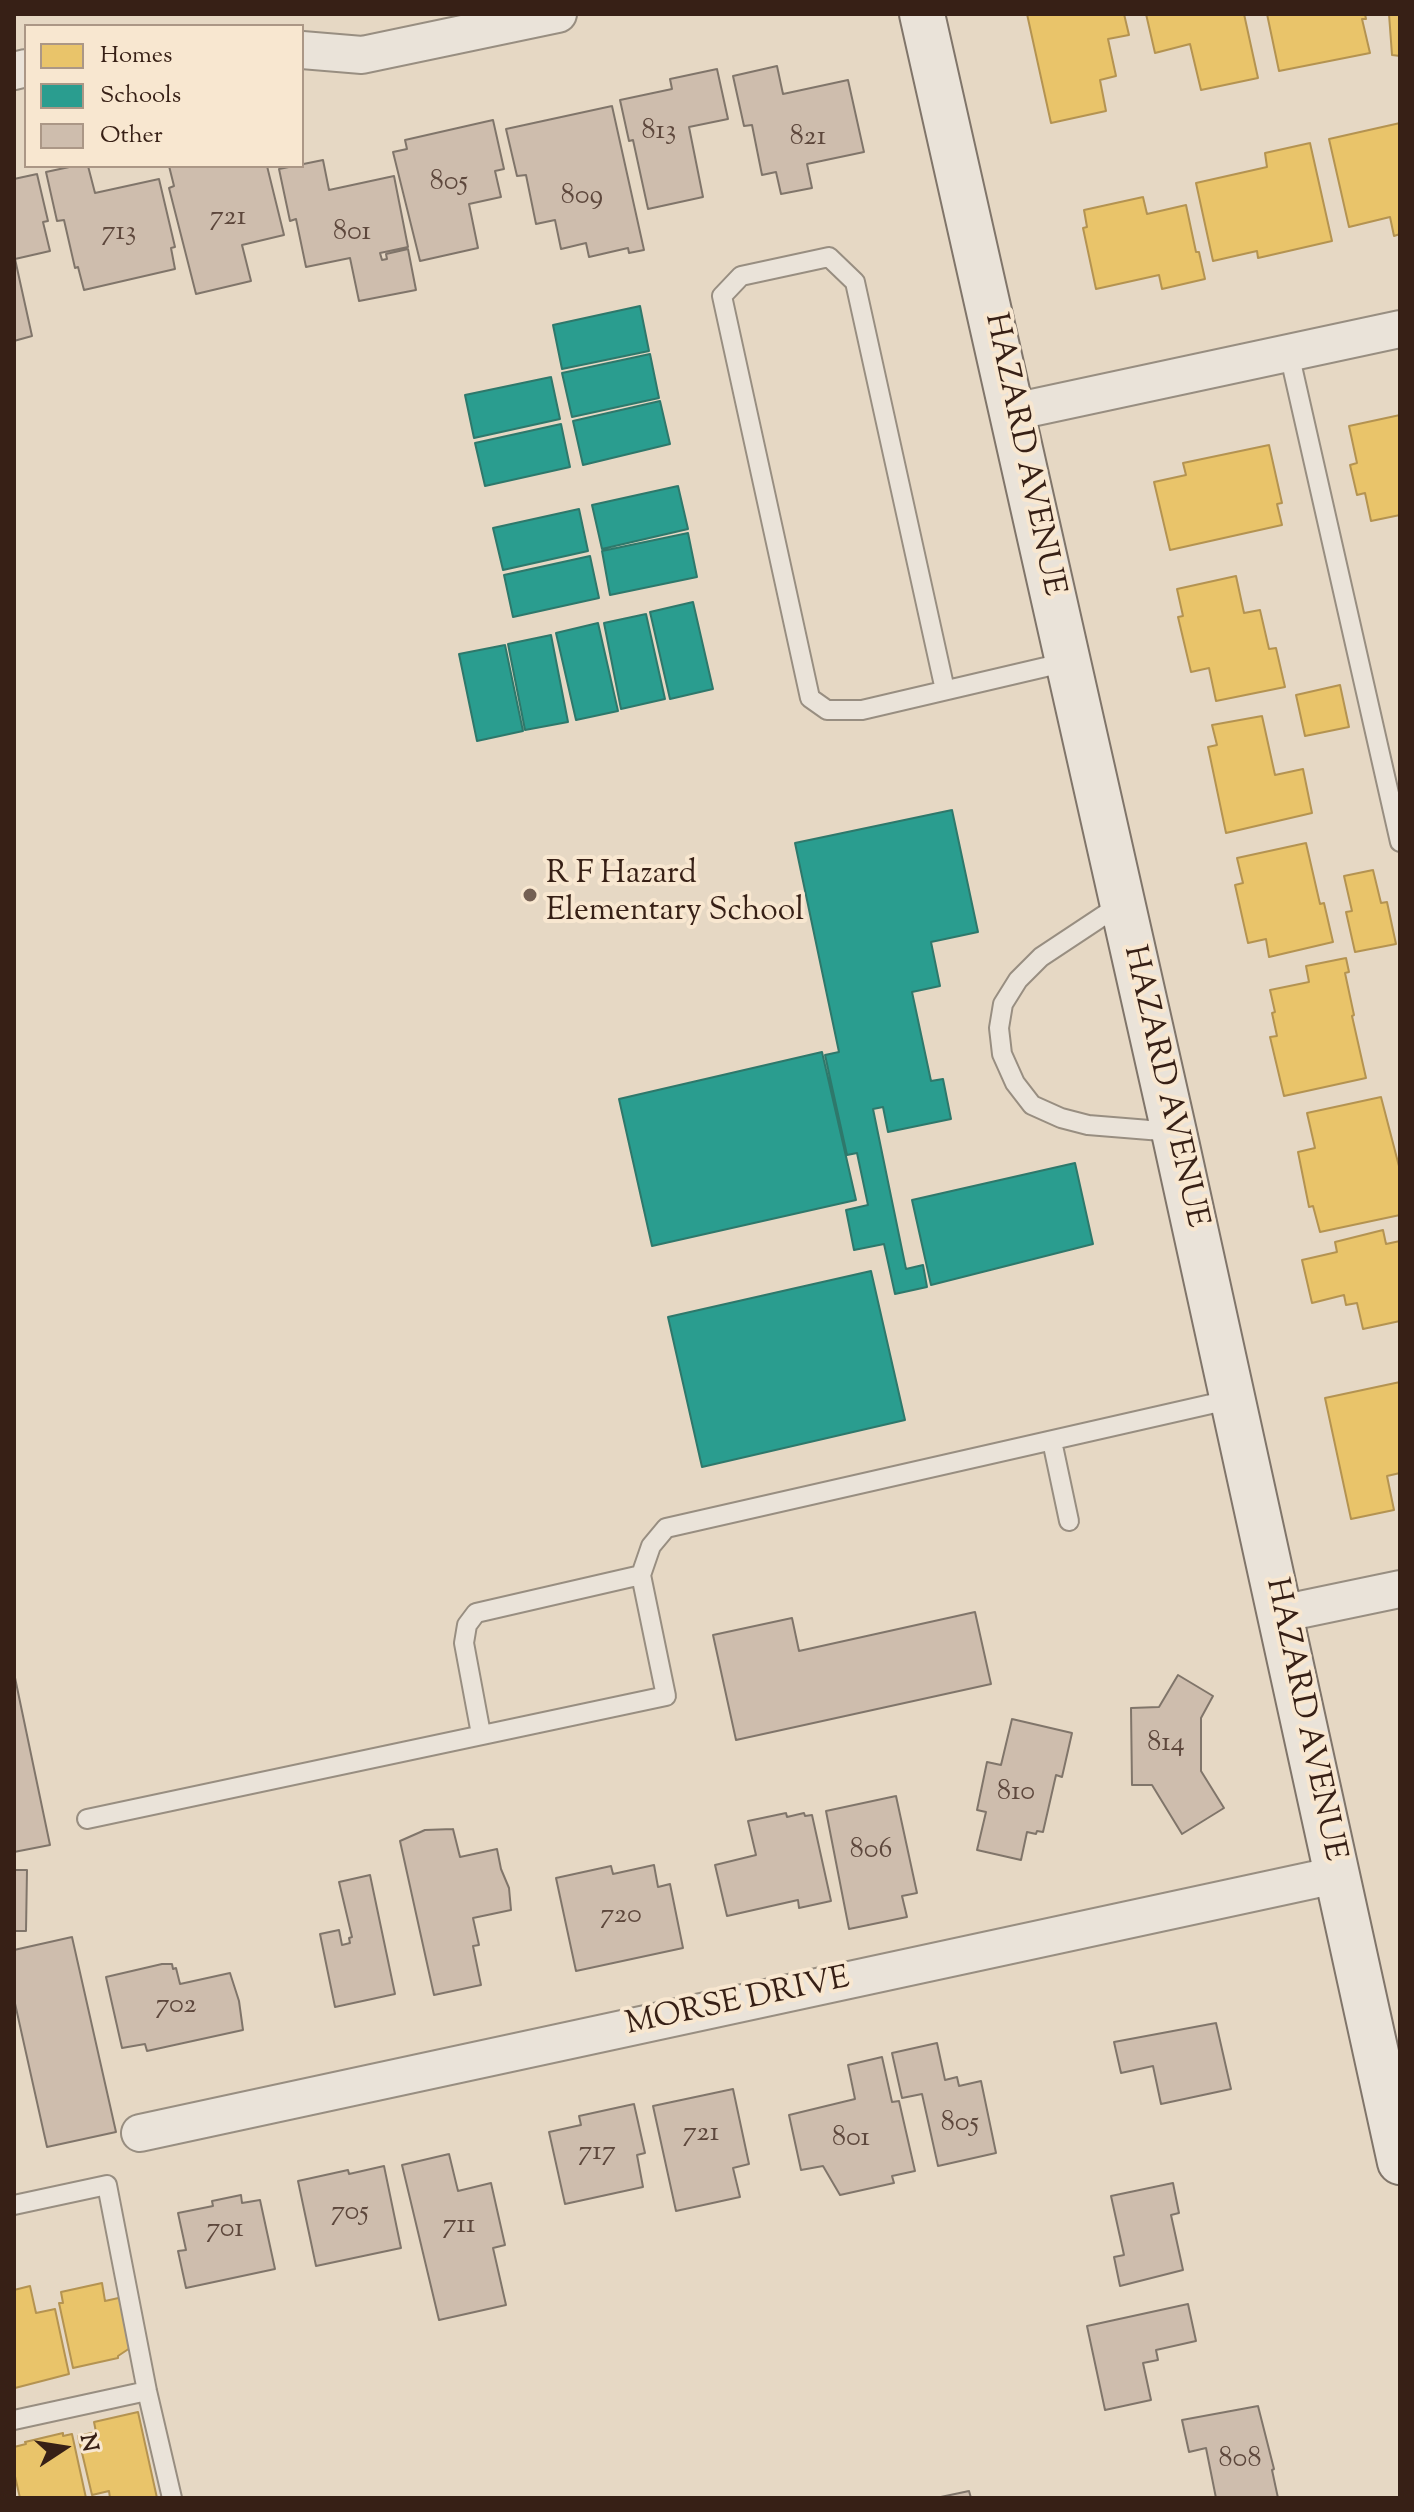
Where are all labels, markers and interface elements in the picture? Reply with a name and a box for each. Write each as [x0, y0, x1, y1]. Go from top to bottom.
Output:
legend [24, 24, 304, 168]
text: Homes [100, 39, 172, 73]
text: Schools [100, 79, 181, 113]
house number: 813 [642, 116, 676, 150]
text: Other [100, 119, 163, 153]
house number: 821 [790, 122, 826, 156]
house number: 805 [430, 167, 468, 201]
house number: 809 [561, 181, 603, 215]
house number: 721 [210, 202, 246, 236]
house number: 713 [102, 217, 136, 251]
house number: 801 [333, 217, 371, 251]
street label: HAZARD AVENUE [973, 310, 1071, 600]
place label: R F Hazard Elementary School [546, 858, 804, 933]
marker: R F Hazard Elementary School [521, 886, 539, 904]
street label: HAZARD AVENUE [1112, 942, 1214, 1232]
street label: HAZARD AVENUE [1254, 1575, 1352, 1865]
house number: 814 [1147, 1728, 1185, 1762]
house number: 810 [997, 1777, 1035, 1811]
house number: 806 [850, 1835, 892, 1869]
house number: 720 [600, 1900, 642, 1934]
street label: MORSE DRIVE [623, 1962, 853, 2046]
house number: 702 [155, 1990, 197, 2024]
house number: 805 [941, 2108, 979, 2142]
house number: 721 [683, 2118, 719, 2152]
house number: 801 [832, 2123, 870, 2157]
house number: 717 [578, 2137, 616, 2171]
house number: 705 [331, 2197, 369, 2231]
house number: 711 [442, 2210, 476, 2244]
house number: 701 [206, 2214, 244, 2248]
north arrow [24, 2408, 104, 2488]
text: N [70, 2431, 105, 2455]
house number: 808 [1219, 2444, 1261, 2478]

